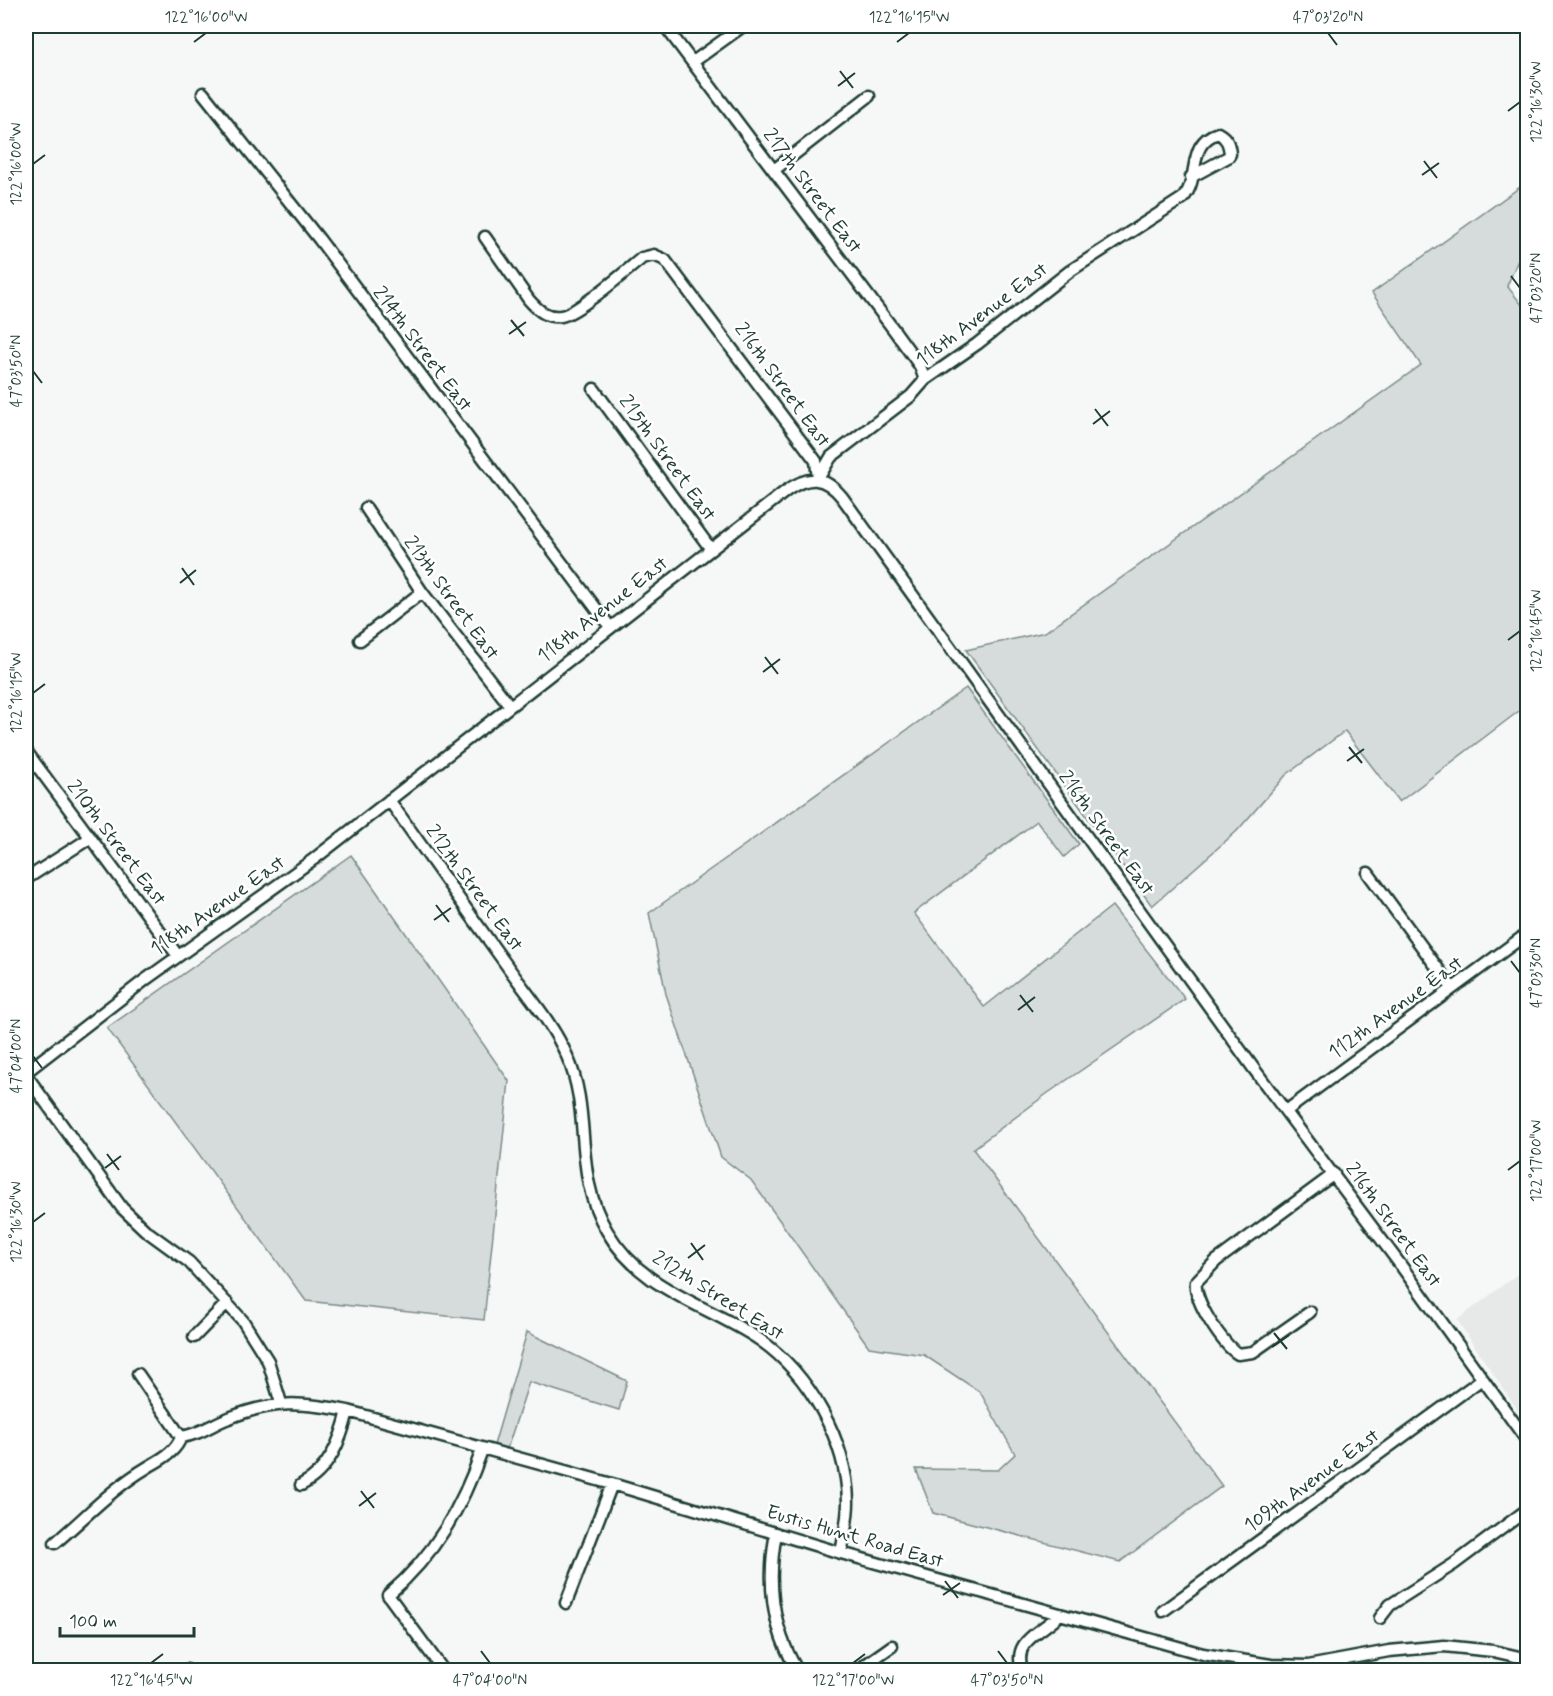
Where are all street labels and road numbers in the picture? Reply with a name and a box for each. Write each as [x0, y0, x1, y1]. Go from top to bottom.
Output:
street label: 217th Street East [756, 123, 868, 259]
street label: 118th Avenue East [911, 256, 1054, 374]
street label: 214th Street East [366, 281, 478, 417]
street label: 216th Street East [727, 317, 837, 453]
street label: 215th Street East [612, 389, 722, 527]
street label: 213th Street East [397, 531, 505, 666]
street label: 118th Avenue East [532, 550, 674, 669]
street label: 216th Street East [1051, 765, 1161, 901]
street label: 210th Street East [60, 775, 172, 912]
street label: 212th Street East [419, 819, 529, 957]
street label: 118th Avenue East [145, 849, 291, 963]
street label: 112th Avenue East [1323, 950, 1469, 1066]
street label: 216th Street East [1338, 1157, 1448, 1293]
street label: 212th Street East [647, 1245, 789, 1348]
street label: 109th Avenue East [1239, 1423, 1385, 1539]
street label: Eustis Hunt Road East [763, 1499, 947, 1575]

